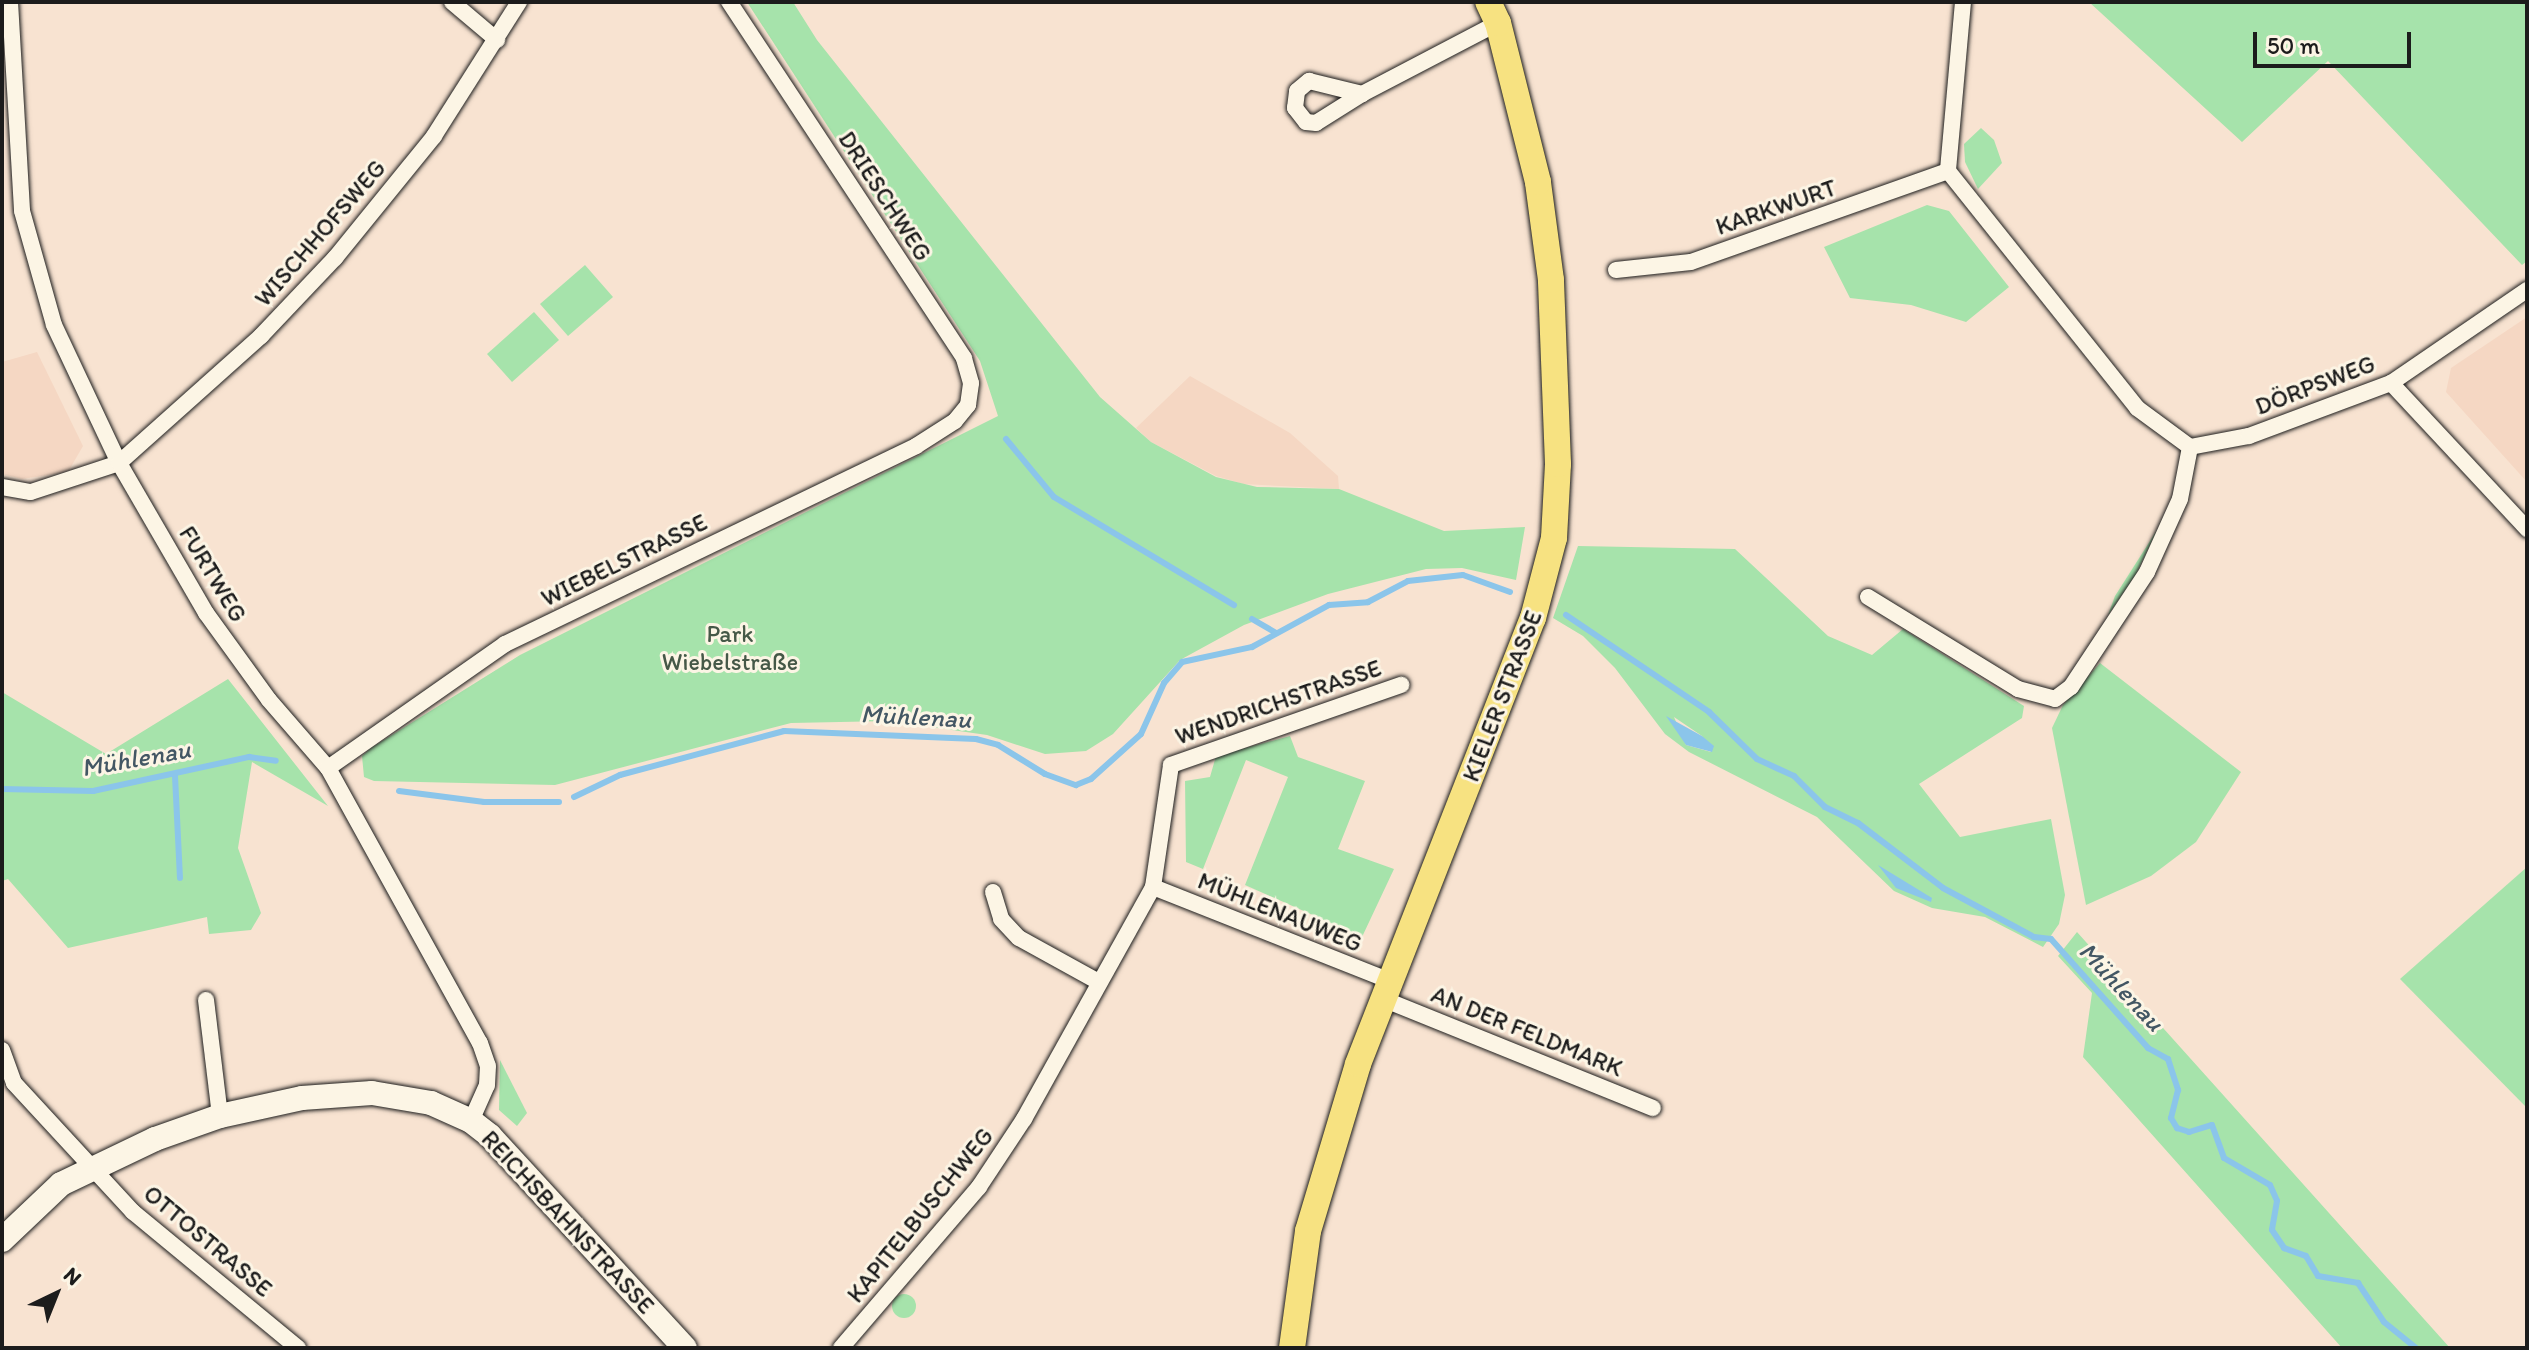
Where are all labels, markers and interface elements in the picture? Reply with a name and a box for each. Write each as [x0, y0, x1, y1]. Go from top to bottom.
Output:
scale bar [2257, 16, 2415, 66]
text: 50 m [2267, 31, 2320, 60]
street label: DRIESCHWEG [832, 126, 938, 266]
street label: WISCHHOFSWEG [248, 154, 392, 312]
street label: KARKWURT [1712, 173, 1840, 241]
street label: DÖRPSWEG [2251, 349, 2379, 421]
street label: WIEBELSTRASSE [536, 507, 712, 613]
street label: FURTWEG [173, 521, 253, 627]
street label: KIELER STRASSE [1456, 606, 1548, 786]
park label: Park Wiebelstraße [662, 620, 798, 676]
street label: WENDRICHSTRASSE [1171, 653, 1385, 751]
water label: Mühlenau [860, 699, 972, 735]
water label: Mühlenau [79, 734, 193, 784]
street label: MÜHLENAUWEG [1194, 866, 1366, 958]
water label: Mühlenau [2072, 936, 2170, 1038]
street label: AN DER FELDMARK [1427, 979, 1627, 1083]
street label: KAPITELBUSCHWEG [841, 1122, 999, 1308]
street label: REICHSBAHNSTRASSE [476, 1124, 660, 1320]
street label: OTTOSTRASSE [138, 1179, 278, 1303]
north arrow [16, 1254, 96, 1334]
text: N [58, 1261, 87, 1291]

